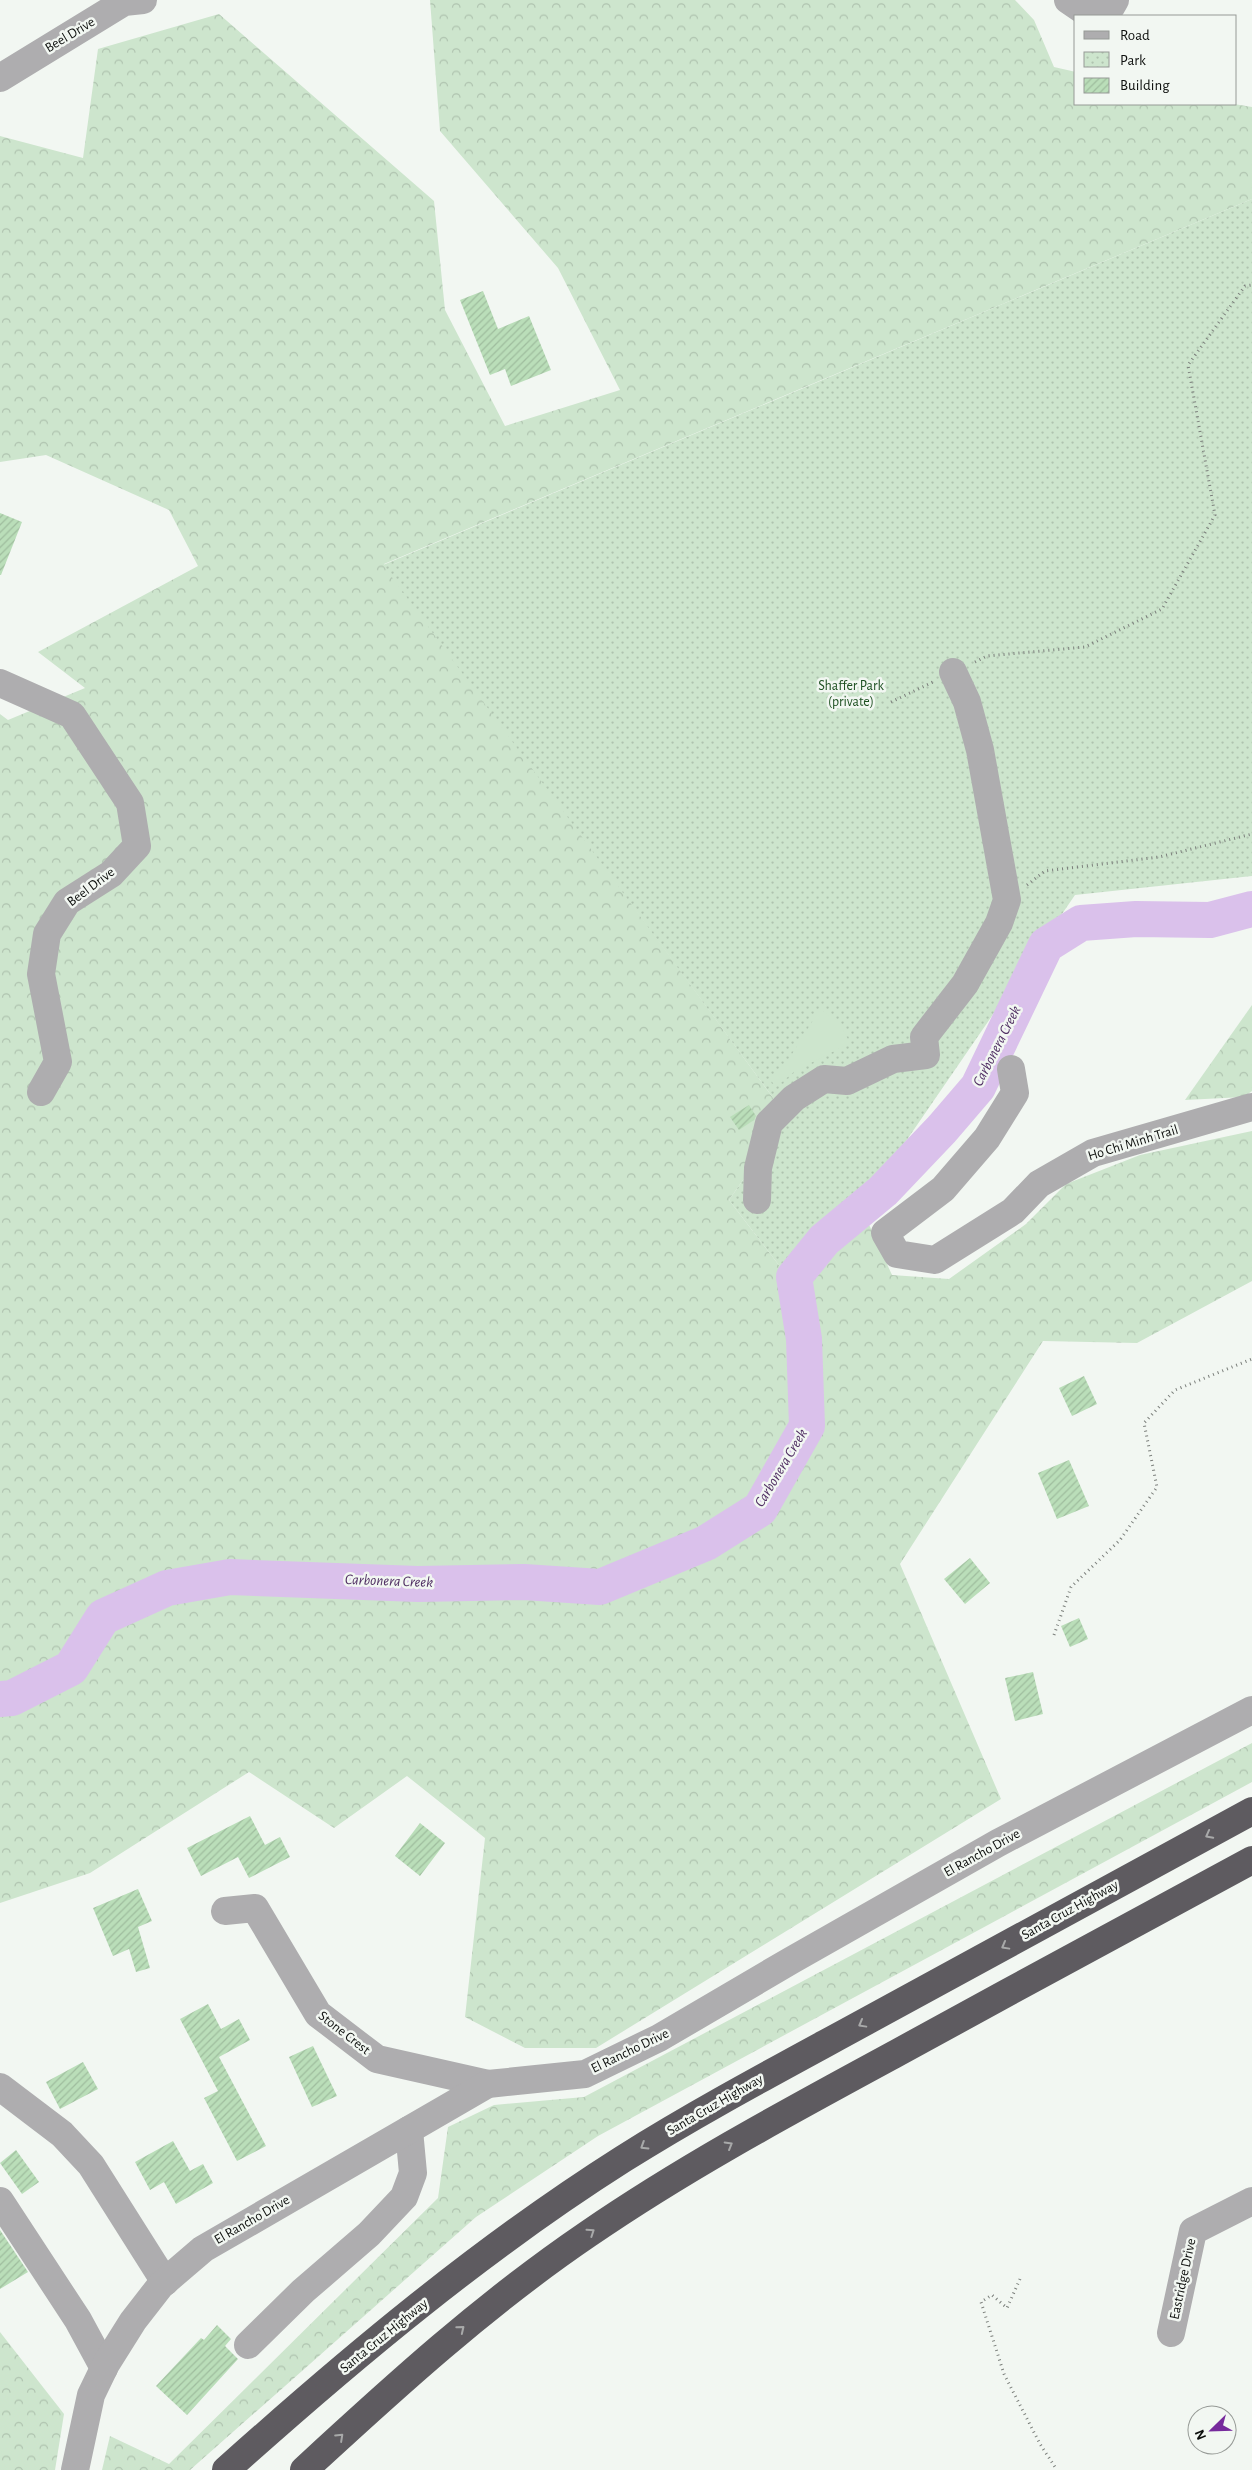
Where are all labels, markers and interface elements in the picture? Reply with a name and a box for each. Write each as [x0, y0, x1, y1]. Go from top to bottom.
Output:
street label: Beel Drive [43, 15, 97, 55]
legend [1074, 15, 1237, 105]
text: Road [1120, 28, 1150, 43]
text: Park [1120, 53, 1146, 68]
text: Building [1120, 78, 1170, 93]
park label: Shaffer Park (private) [818, 679, 884, 709]
street label: Beel Drive [65, 865, 117, 909]
water label: Carbonera Creek [970, 1003, 1024, 1089]
street label: Ho Chi Minh Trail [1086, 1123, 1180, 1163]
water label: Carbonera Creek [752, 1426, 810, 1510]
water label: Carbonera Creek [345, 1572, 433, 1590]
street label: El Rancho Drive [942, 1826, 1022, 1880]
one-way arrow [1205, 1829, 1214, 1839]
street label: Santa Cruz Highway [1019, 1878, 1121, 1942]
one-way arrow [1001, 1940, 1010, 1950]
street label: Stone Crest [316, 2009, 373, 2058]
one-way arrow [859, 2017, 868, 2027]
street label: El Rancho Drive [589, 2026, 671, 2076]
street label: Santa Cruz Highway [665, 2072, 765, 2138]
one-way arrow [641, 2139, 650, 2149]
one-way arrow [723, 2142, 732, 2152]
street label: El Rancho Drive [212, 2193, 292, 2247]
one-way arrow [585, 2229, 595, 2238]
street label: Eastridge Drive [1168, 2237, 1198, 2321]
street label: Santa Cruz Highway [338, 2297, 430, 2375]
one-way arrow [455, 2326, 464, 2334]
north arrow [1187, 2405, 1237, 2455]
text: N [1193, 2427, 1209, 2442]
one-way arrow [334, 2434, 343, 2443]

